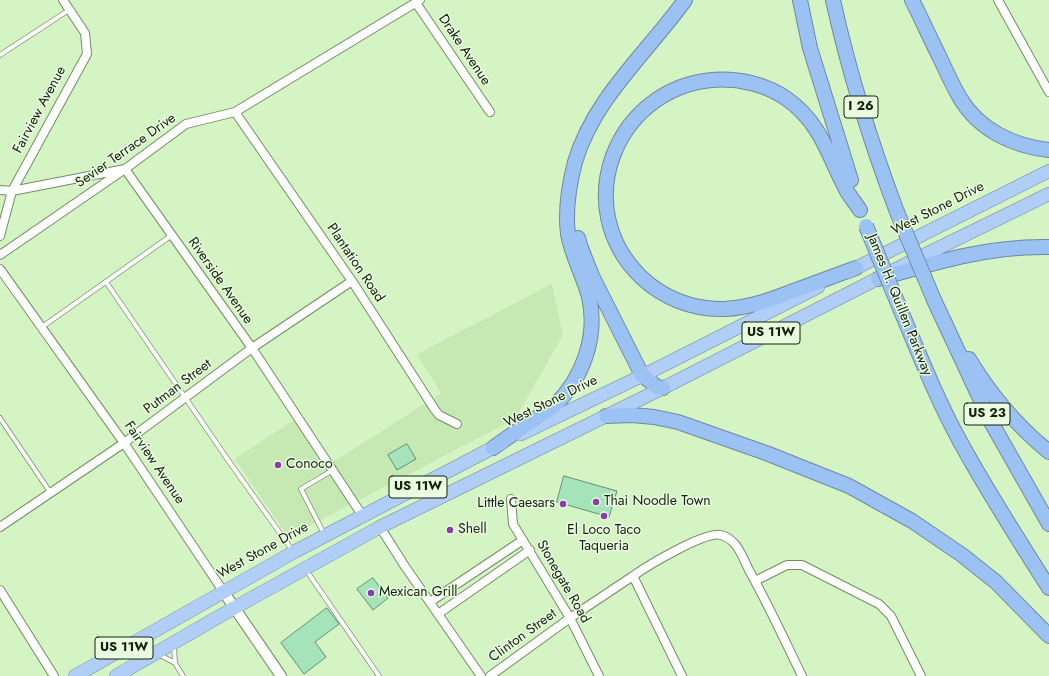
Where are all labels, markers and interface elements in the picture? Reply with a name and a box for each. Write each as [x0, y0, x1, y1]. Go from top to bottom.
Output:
street label: Drake Avenue [434, 11, 494, 89]
street label: Fairview Avenue [10, 64, 70, 156]
road number: I 26 [844, 96, 878, 118]
street label: Sevier Terrace Drive [73, 110, 179, 192]
street label: West Stone Drive [889, 178, 987, 240]
street label: Plantation Road [322, 220, 388, 306]
street label: James H. Quillen Parkway [863, 232, 935, 378]
street label: Riverside Avenue [184, 235, 256, 327]
road number: US 11W [742, 322, 800, 344]
street label: Putman Street [141, 356, 215, 418]
street label: West Stone Drive [502, 372, 600, 432]
road number: US 23 [964, 403, 1010, 425]
street label: Fairview Avenue [120, 418, 188, 508]
place label: Conoco [286, 457, 333, 473]
marker: Conoco [273, 460, 283, 470]
road number: US 11W [389, 476, 447, 498]
place label: Thai Noodle Town [604, 494, 711, 510]
place label: Little Caesars [477, 496, 555, 512]
marker: Thai Noodle Town [591, 497, 601, 507]
marker: Little Caesars [558, 499, 568, 509]
marker: El Loco Taco Taqueria [599, 511, 609, 521]
street label: West Stone Drive [214, 519, 312, 583]
place label: Shell [458, 522, 487, 538]
place label: El Loco Taco Taqueria [567, 523, 641, 556]
marker: Shell [445, 525, 455, 535]
street label: Stonegate Road [532, 538, 594, 626]
place label: Mexican Grill [379, 585, 458, 601]
marker: Mexican Grill [366, 588, 376, 598]
street label: Clinton Street [486, 606, 560, 666]
road number: US 11W [95, 637, 153, 659]

